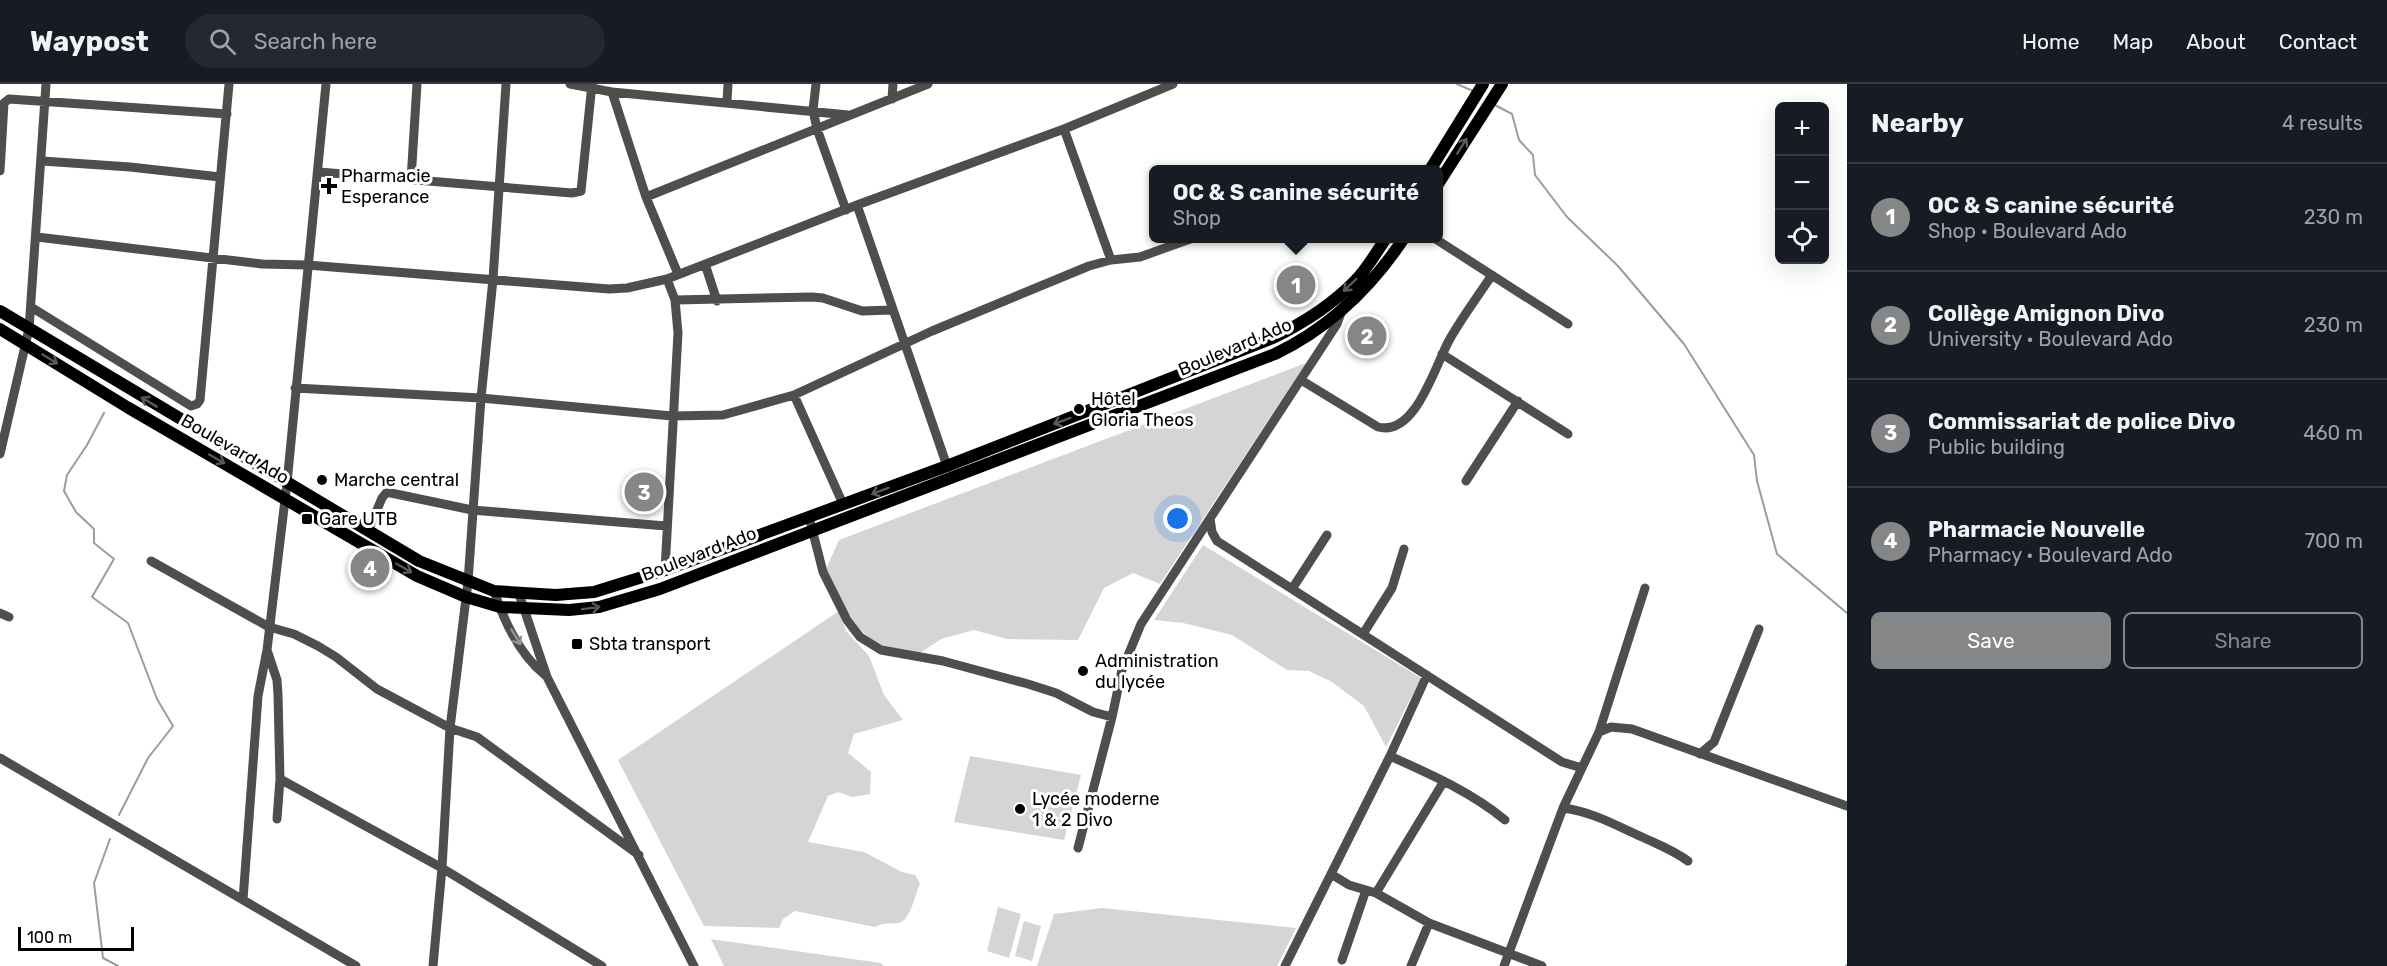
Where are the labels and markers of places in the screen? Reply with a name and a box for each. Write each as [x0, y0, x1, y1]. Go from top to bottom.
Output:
place label: Pharmacie Esperance [341, 165, 431, 208]
marker: Pharmacie Esperance [322, 179, 336, 193]
pin: 1 [1276, 262, 1316, 308]
pin: 2 [1348, 314, 1386, 358]
place label: Hôtel Gloria Theos [1091, 388, 1194, 431]
marker: Hôtel Gloria Theos [1072, 402, 1086, 416]
place label: Marche central [334, 469, 459, 491]
pin: 3 [624, 470, 664, 514]
marker: Marche central [315, 473, 329, 487]
place label: Gare UTB [319, 508, 397, 530]
marker: Gare UTB [300, 512, 314, 526]
pin: 4 [350, 546, 389, 590]
place label: Sbta transport [589, 633, 711, 655]
marker: Sbta transport [570, 637, 584, 651]
place label: Administration du lycée [1095, 650, 1219, 693]
marker: Administration du lycée [1076, 664, 1090, 678]
place label: Lycée moderne 1 & 2 Divo [1032, 788, 1159, 831]
marker: Lycée moderne 1 & 2 Divo [1013, 802, 1027, 816]

